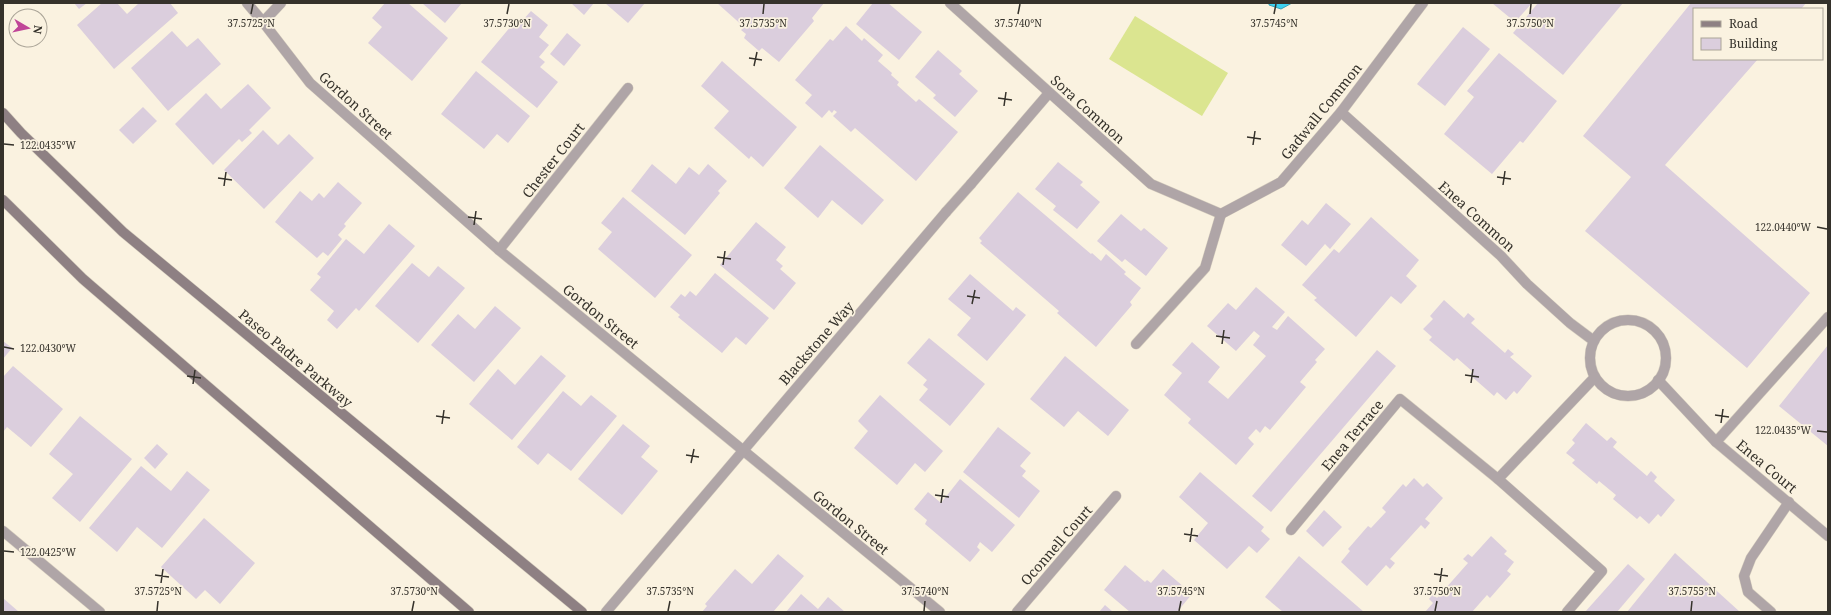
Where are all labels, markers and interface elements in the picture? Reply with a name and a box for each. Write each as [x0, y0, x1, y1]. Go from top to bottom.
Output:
north arrow [8, 8, 48, 48]
legend [1693, 8, 1823, 60]
text: Road [1729, 15, 1759, 32]
text: 37.5725°N [227, 16, 275, 30]
text: 37.5730°N [483, 16, 531, 30]
text: 37.5735°N [739, 16, 787, 30]
text: 37.5740°N [994, 16, 1042, 30]
text: 37.5745°N [1250, 16, 1298, 30]
text: 37.5750°N [1506, 16, 1554, 30]
text: N [30, 24, 46, 35]
text: Building [1729, 35, 1778, 52]
street label: Gadwall Common [1276, 59, 1366, 163]
street label: Gordon Street [315, 67, 397, 143]
street label: Sora Common [1047, 71, 1129, 147]
street label: Chester Court [517, 118, 589, 202]
text: 122.0435°W [20, 138, 77, 152]
street label: Enea Common [1435, 176, 1519, 256]
text: 122.0440°W [1755, 220, 1812, 234]
street label: Gordon Street [559, 279, 643, 353]
street label: Blackstone Way [774, 297, 858, 389]
street label: Paseo Padre Parkway [235, 305, 357, 411]
text: 122.0430°W [20, 341, 77, 355]
street label: Enea Terrace [1317, 395, 1387, 475]
text: 122.0435°W [1755, 423, 1812, 437]
street label: Enea Court [1733, 435, 1801, 497]
street label: Gordon Street [809, 485, 893, 559]
street label: Oconnell Court [1016, 501, 1096, 589]
text: 122.0425°W [20, 545, 77, 559]
text: 37.5725°N [134, 584, 182, 598]
text: 37.5730°N [390, 584, 438, 598]
text: 37.5735°N [646, 584, 694, 598]
text: 37.5740°N [901, 584, 949, 598]
text: 37.5745°N [1157, 584, 1205, 598]
text: 37.5750°N [1413, 584, 1461, 598]
text: 37.5755°N [1668, 584, 1716, 598]

